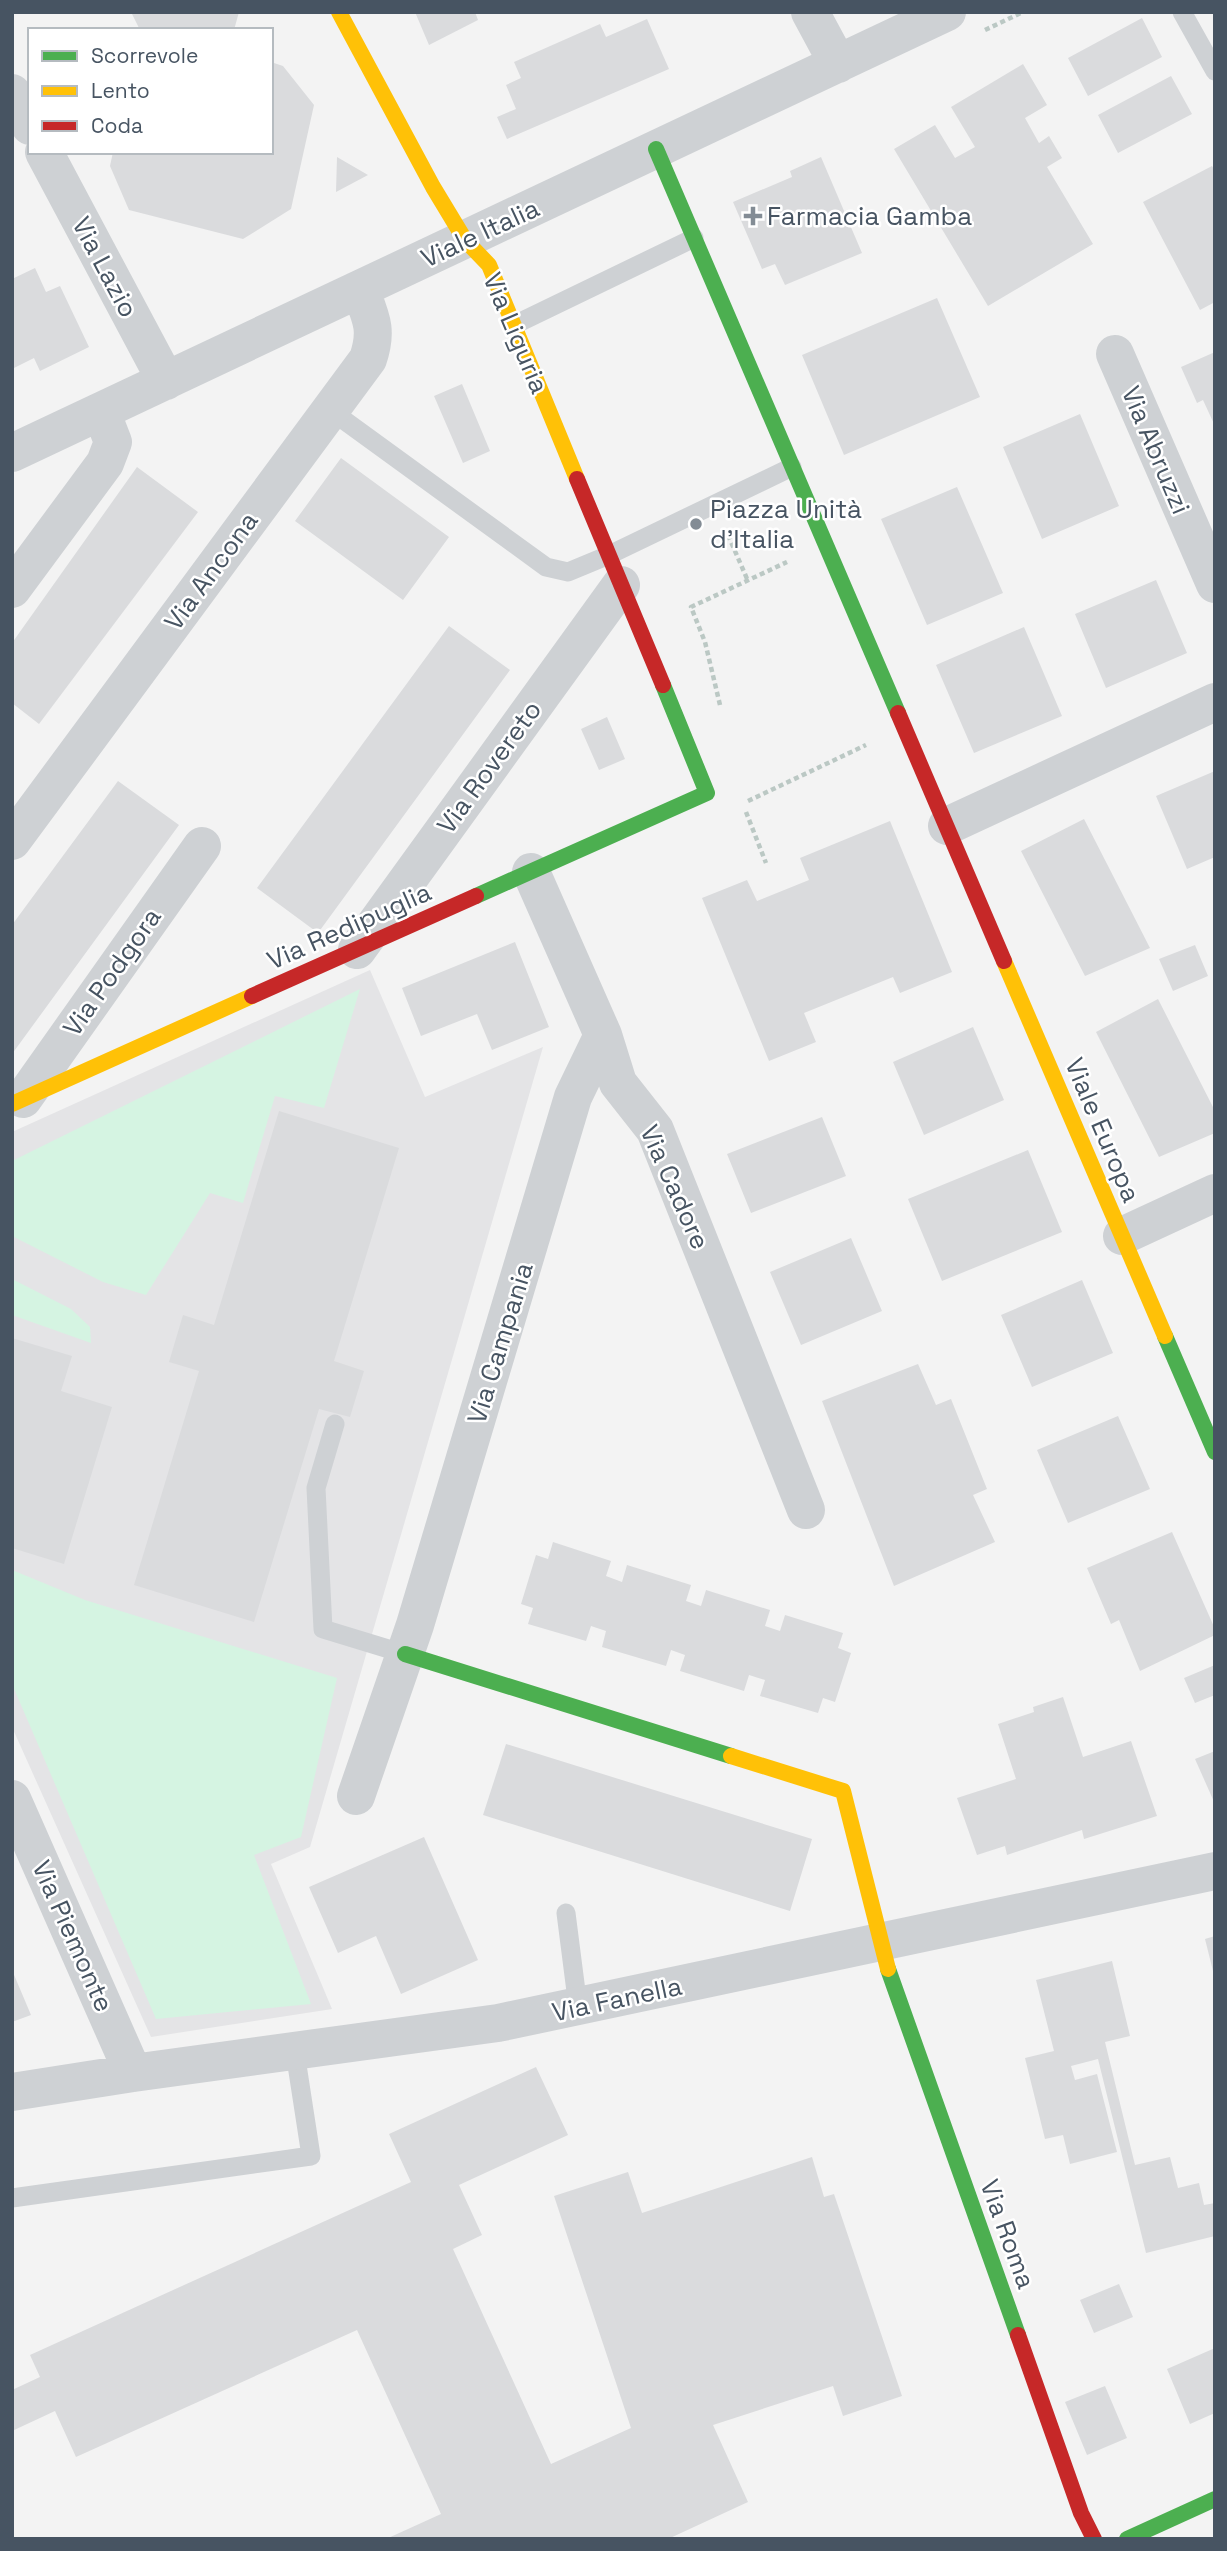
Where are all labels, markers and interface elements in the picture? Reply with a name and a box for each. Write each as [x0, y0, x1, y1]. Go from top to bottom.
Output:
legend [28, 28, 273, 154]
text: Scorrevole [91, 42, 198, 69]
text: Lento [91, 77, 150, 104]
text: Coda [91, 112, 143, 139]
street label: Viale Italia [415, 191, 545, 275]
place label: Farmacia Gamba [767, 199, 972, 233]
marker: Farmacia Gamba [745, 208, 761, 224]
street label: Via Lazio [64, 211, 146, 323]
street label: Via Liguria [475, 267, 557, 399]
street label: Via Abruzzi [1114, 381, 1198, 519]
place label: Piazza Unità d'Italia [710, 492, 862, 556]
street label: Via Ancona [157, 505, 266, 637]
marker: Piazza Unità d'Italia [688, 516, 704, 532]
street label: Via Rovereto [429, 694, 549, 840]
street label: Via Redipuglia [262, 875, 436, 977]
street label: Via Podgora [55, 901, 169, 1043]
street label: Viale Europa [1057, 1053, 1149, 1207]
street label: Via Cadore [632, 1119, 718, 1255]
street label: Via Campania [459, 1258, 541, 1428]
street label: Via Piemonte [24, 1855, 122, 2017]
street label: Via Fanella [549, 1969, 685, 2029]
street label: Via Roma [973, 2175, 1043, 2293]

